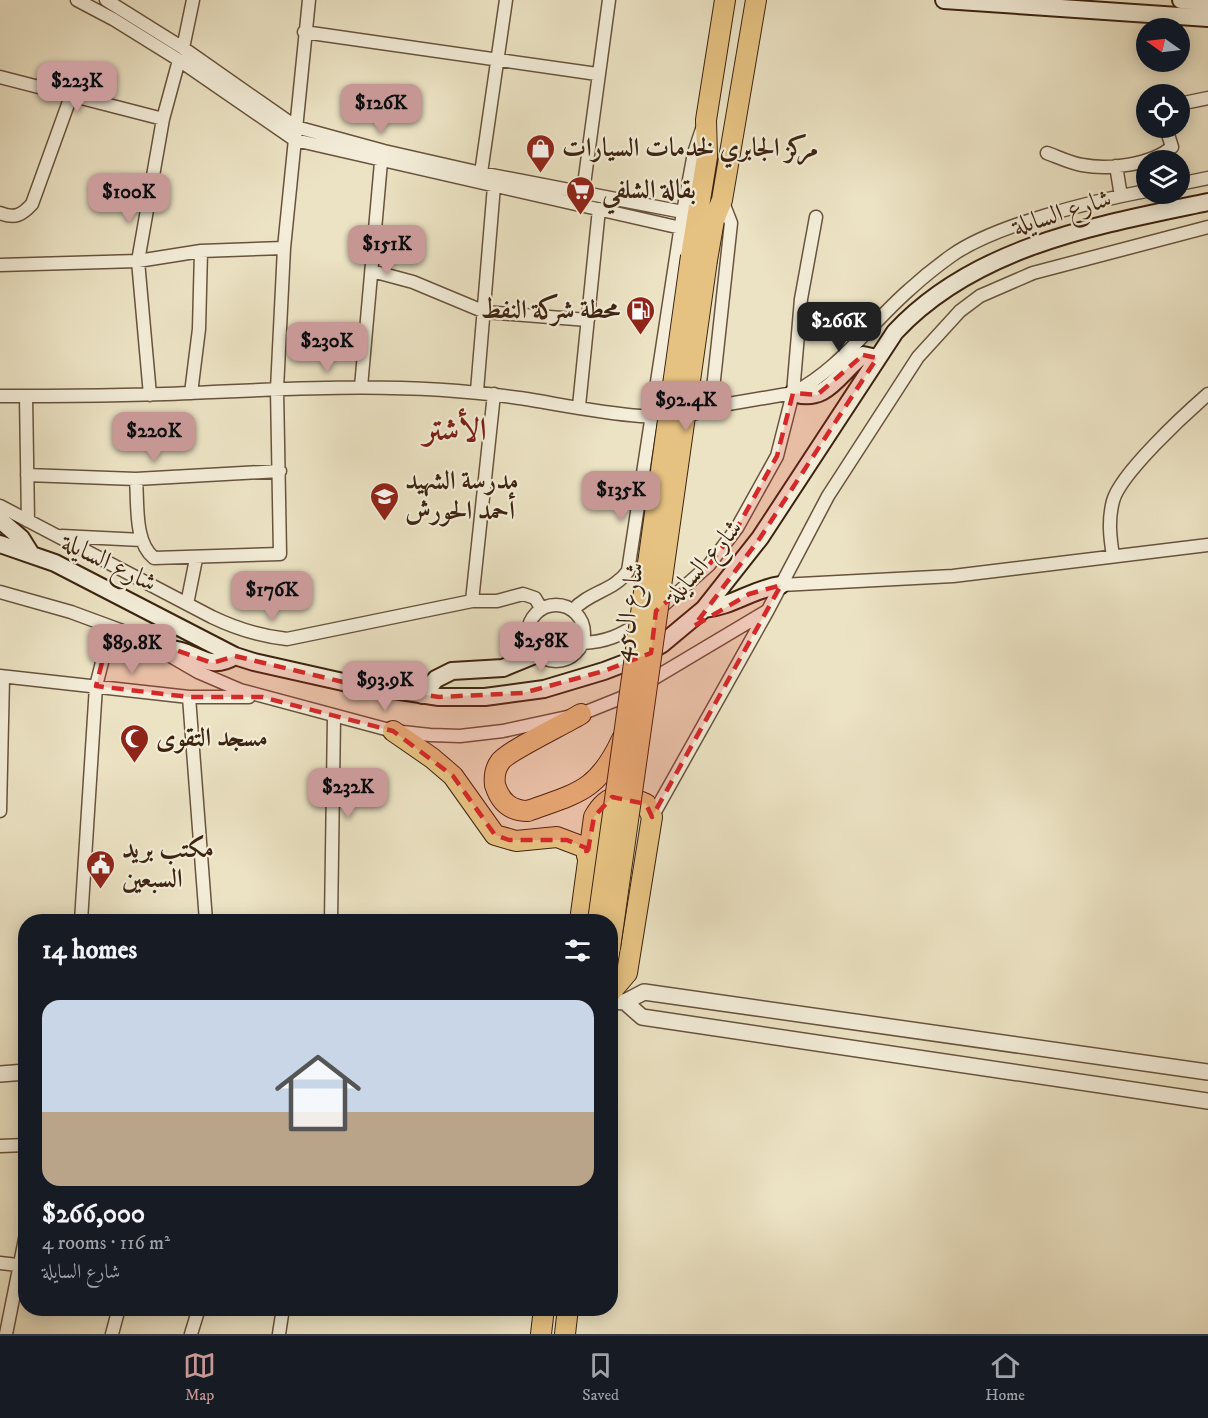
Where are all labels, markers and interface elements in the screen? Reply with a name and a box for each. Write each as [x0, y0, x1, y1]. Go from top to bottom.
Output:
north arrow [1136, 18, 1190, 72]
map controls [1136, 18, 1190, 204]
pin: $223K [35, 62, 119, 113]
text: $223K [51, 69, 103, 94]
pin: $126K [339, 84, 423, 135]
button: locate [1136, 84, 1190, 138]
text: $126K [355, 91, 407, 116]
shop icon: مركز الجابري لخدمات السيارات [525, 132, 557, 174]
place label: مركز الجابري لخدمات السيارات [562, 132, 818, 169]
button: layers [1136, 150, 1190, 204]
pin: $100K [87, 173, 171, 224]
supermarket icon: بقالة الشلفي [565, 174, 597, 216]
place label: بقالة الشلفي [601, 174, 696, 215]
text: $100K [102, 180, 156, 205]
street label: شارع السايلة [1007, 182, 1117, 248]
pin: $151K [345, 225, 429, 276]
text: $151K [362, 232, 412, 257]
place label: محطة شركة النفط [481, 293, 621, 327]
fuel station icon: محطة شركة النفط [625, 294, 657, 336]
pin: $266K [797, 302, 881, 353]
text: $266K [811, 309, 867, 334]
pin: $230K [285, 322, 369, 373]
text: $230K [300, 329, 354, 354]
pin: $92.4K [637, 381, 735, 432]
text: $92.4K [655, 388, 717, 413]
district label: الأشتر [419, 408, 487, 451]
pin: $220K [112, 412, 196, 463]
text: $220K [126, 419, 182, 444]
place label: مدرسة الشهيد أحمد الحورش [405, 465, 519, 528]
pin: $135K [579, 471, 663, 522]
text: $135K [596, 478, 646, 503]
school or university icon: مدرسة الشهيد أحمد الحورش [368, 480, 400, 522]
street label: شارع السايلة [657, 513, 753, 615]
street label: شارع السايلة [52, 525, 162, 604]
street label: شارع ال45 [606, 560, 656, 664]
pin: $176K [230, 571, 314, 622]
text: $176K [245, 578, 299, 603]
pin: $258K [499, 622, 583, 673]
pin: $89.8K [83, 624, 181, 675]
text: $258K [514, 629, 568, 654]
text: $89.8K [102, 631, 162, 656]
pin: $93.9K [336, 661, 434, 712]
text: $93.9K [356, 668, 414, 693]
mosque icon: مسجد التقوى [119, 722, 151, 764]
place label: مسجد التقوى [156, 722, 268, 755]
pin: $232K [306, 768, 390, 819]
text: $232K [322, 775, 374, 800]
place label: مكتب بريد السبعين [122, 833, 214, 896]
public building icon: مكتب بريد السبعين [85, 848, 117, 890]
text: 14 homes [42, 934, 137, 967]
icon: filters [561, 934, 594, 967]
icon: home [264, 1039, 372, 1147]
text: $266,000 [42, 1198, 145, 1231]
text: 4 rooms · 116 m² [42, 1231, 170, 1256]
text: شارع السايلة [42, 1260, 120, 1285]
tab: Map [183, 1349, 216, 1405]
tab: Saved [582, 1349, 619, 1405]
tab: Home [985, 1349, 1025, 1405]

